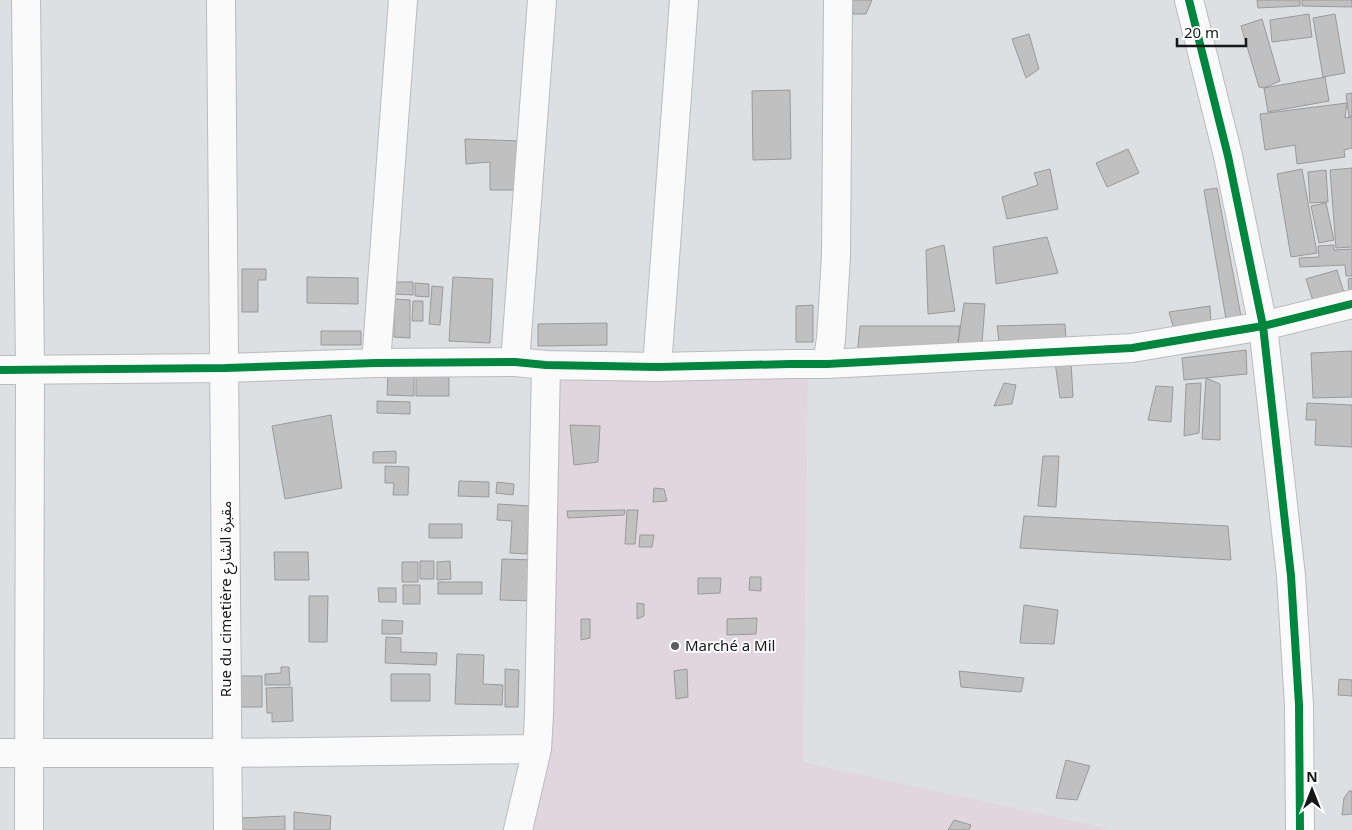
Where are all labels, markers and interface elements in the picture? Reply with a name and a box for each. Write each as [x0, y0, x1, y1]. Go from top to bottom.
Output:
scale bar [1177, 15, 1246, 47]
text: 20 m [1184, 22, 1219, 42]
street label: Rue du cimetière مقبرة الشارع [215, 501, 238, 697]
place label: Marché a Mil [685, 635, 775, 655]
marker: Marché a Mil [669, 640, 681, 652]
north arrow [1287, 765, 1337, 815]
text: N [1306, 767, 1318, 786]

